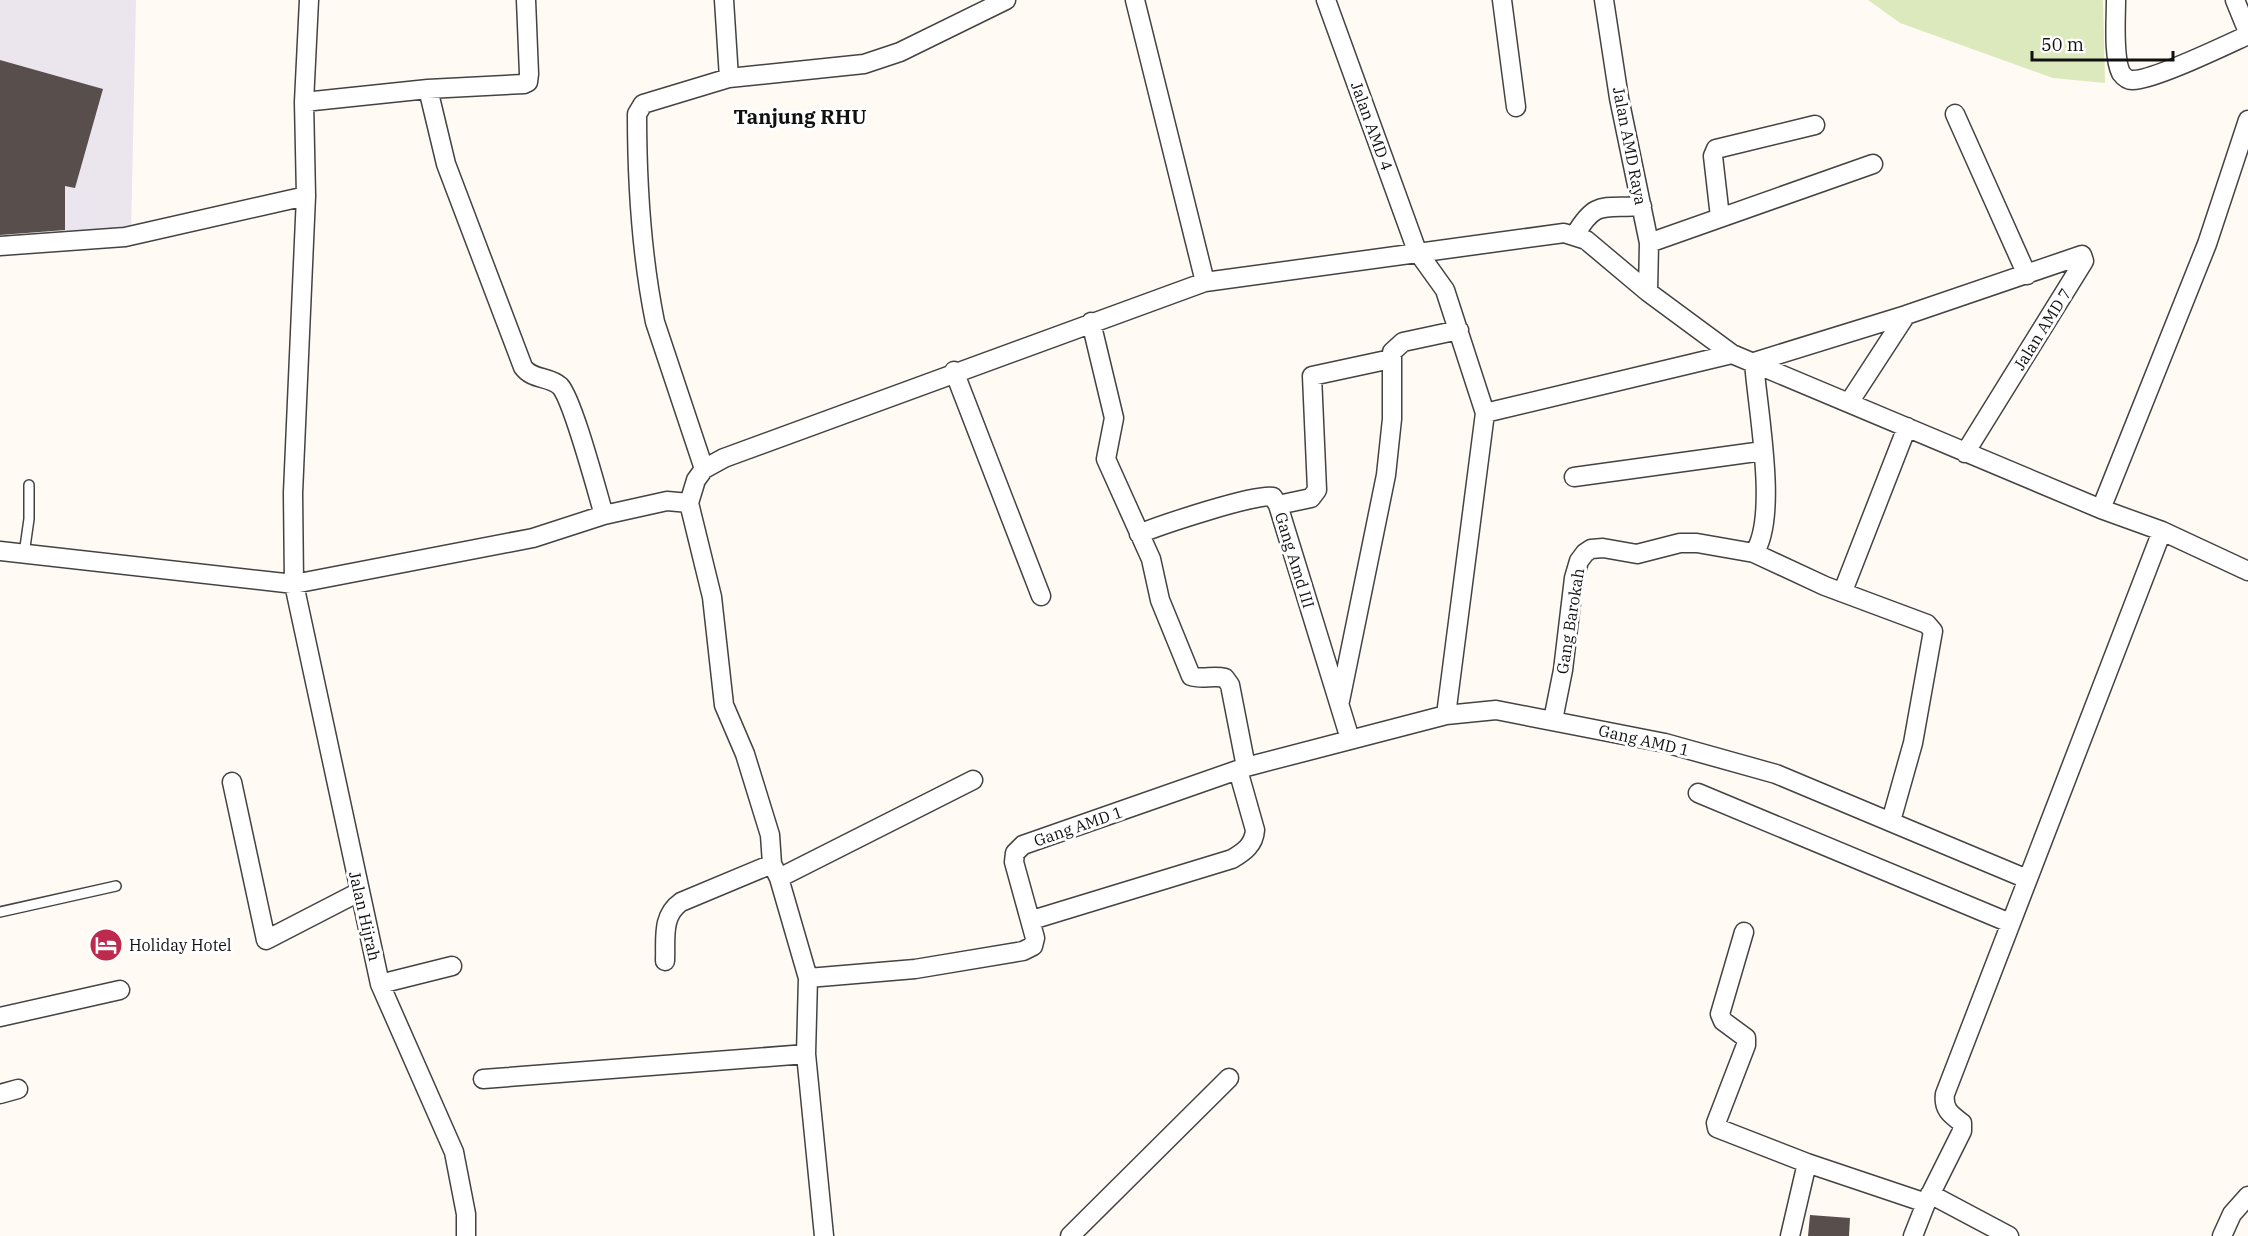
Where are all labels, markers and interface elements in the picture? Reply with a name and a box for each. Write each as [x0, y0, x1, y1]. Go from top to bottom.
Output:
scale bar [2032, 24, 2173, 62]
text: 50 m [2041, 33, 2084, 56]
street label: Jalan AMD 4 [1347, 79, 1397, 173]
street label: Jalan AMD Raya [1609, 85, 1651, 207]
district label: Tanjung RHU [733, 103, 867, 130]
street label: Jalan AMD 7 [2009, 284, 2075, 374]
street label: Gang Amd III [1271, 510, 1319, 610]
street label: Gang Barokah [1552, 567, 1588, 675]
street label: Gang AMD 1 [1597, 720, 1691, 760]
street label: Gang AMD 1 [1031, 801, 1125, 851]
street label: Jalan Hijrah [345, 869, 385, 963]
hotel icon: Holiday Hotel [88, 927, 124, 963]
place label: Holiday Hotel [129, 935, 232, 955]

